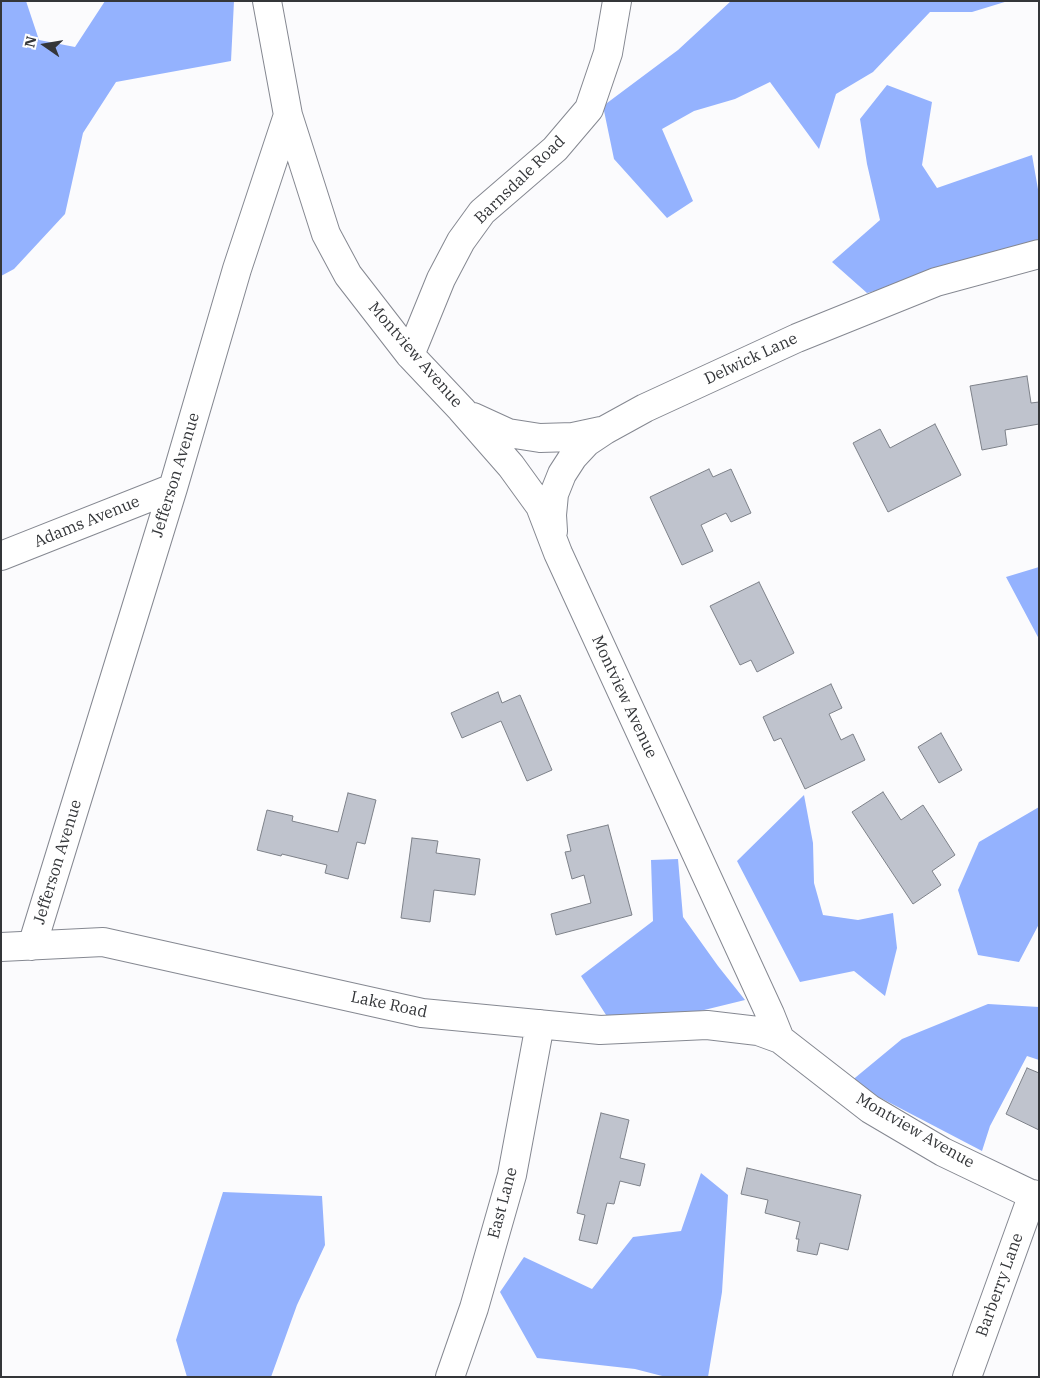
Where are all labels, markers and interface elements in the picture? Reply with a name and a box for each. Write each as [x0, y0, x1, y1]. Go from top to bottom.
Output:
north arrow [20, 20, 70, 70]
text: N [20, 34, 40, 49]
street label: Barnsdale Road [471, 132, 569, 228]
street label: Montview Avenue [364, 298, 466, 412]
street label: Delwick Lane [701, 329, 801, 389]
street label: Jefferson Avenue [148, 410, 204, 540]
street label: Adams Avenue [31, 492, 143, 552]
street label: Montview Avenue [587, 632, 661, 762]
street label: Jefferson Avenue [30, 797, 86, 927]
street label: Lake Road [349, 988, 429, 1022]
street label: Montview Avenue [852, 1089, 978, 1173]
street label: East Lane [484, 1165, 522, 1241]
street label: Barberry Lane [972, 1231, 1028, 1339]

